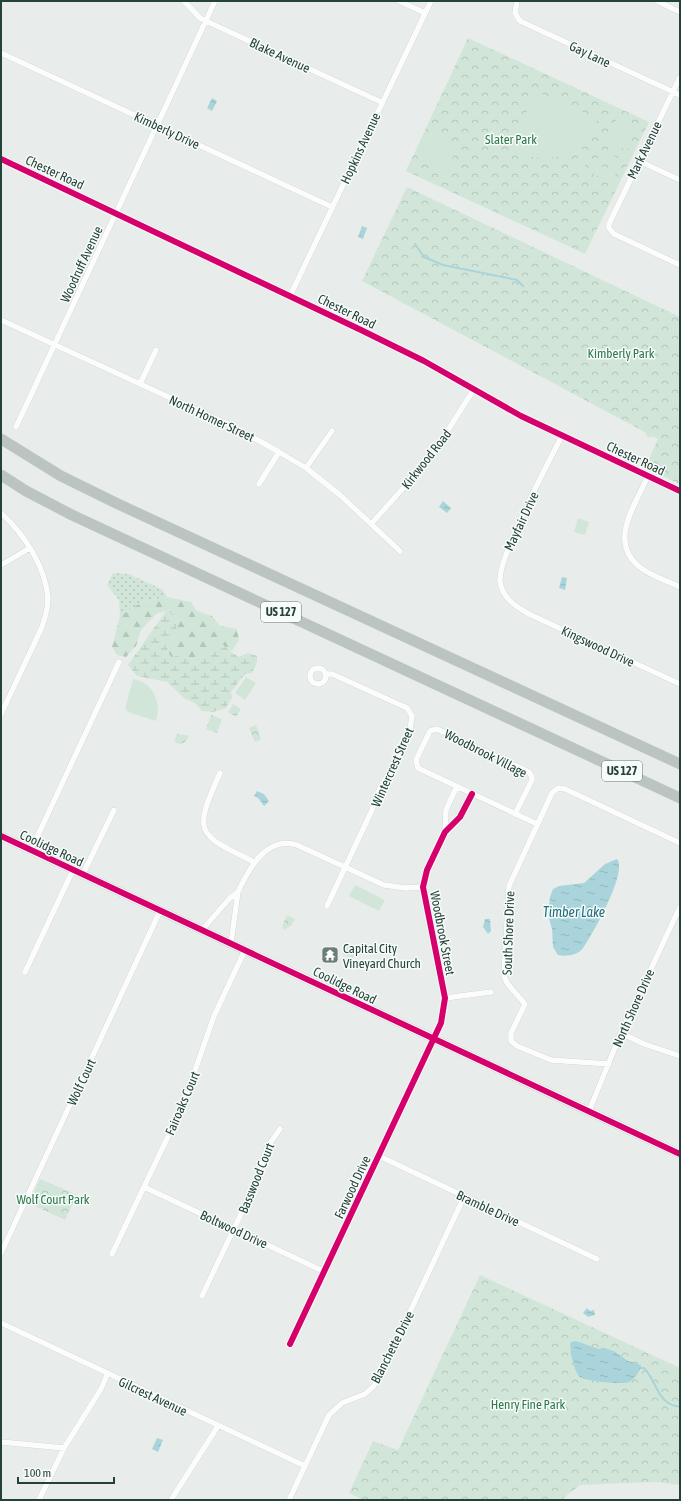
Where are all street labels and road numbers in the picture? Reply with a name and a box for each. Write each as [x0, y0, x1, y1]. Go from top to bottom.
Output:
street label: Blake Avenue [247, 35, 312, 76]
street label: Gay Lane [567, 38, 613, 70]
street label: Kimberly Drive [132, 109, 202, 152]
street label: Hopkins Avenue [337, 110, 384, 186]
street label: Mark Avenue [624, 119, 665, 181]
street label: Chester Road [23, 152, 86, 192]
street label: Woodruff Avenue [57, 224, 106, 305]
street label: Chester Road [315, 291, 378, 332]
street label: North Homer Street [167, 392, 257, 445]
street label: Kirkwood Road [398, 427, 454, 492]
street label: Chester Road [604, 438, 667, 478]
street label: Mayfair Drive [501, 489, 542, 553]
road number: US 127 [261, 602, 301, 622]
street label: Kingswood Drive [559, 623, 637, 670]
street label: Wintercrest Street [368, 725, 417, 809]
street label: Woodbrook Village [442, 726, 530, 781]
road number: US 127 [602, 761, 642, 781]
street label: Coolidge Road [18, 827, 86, 870]
street label: Woodbrook Street [427, 890, 458, 977]
street label: South Shore Drive [500, 891, 517, 975]
street label: Coolidge Road [311, 964, 379, 1007]
street label: North Shore Drive [610, 967, 657, 1050]
street label: Wolf Court [64, 1056, 99, 1108]
street label: Fairoaks Court [162, 1069, 203, 1137]
street label: Basswood Court [235, 1140, 278, 1216]
street label: Farwood Drive [331, 1153, 374, 1221]
street label: Bramble Drive [454, 1187, 522, 1230]
street label: Boltwood Drive [198, 1207, 270, 1252]
street label: Blanchette Drive [368, 1308, 417, 1386]
street label: Gilcrest Avenue [116, 1374, 190, 1419]

